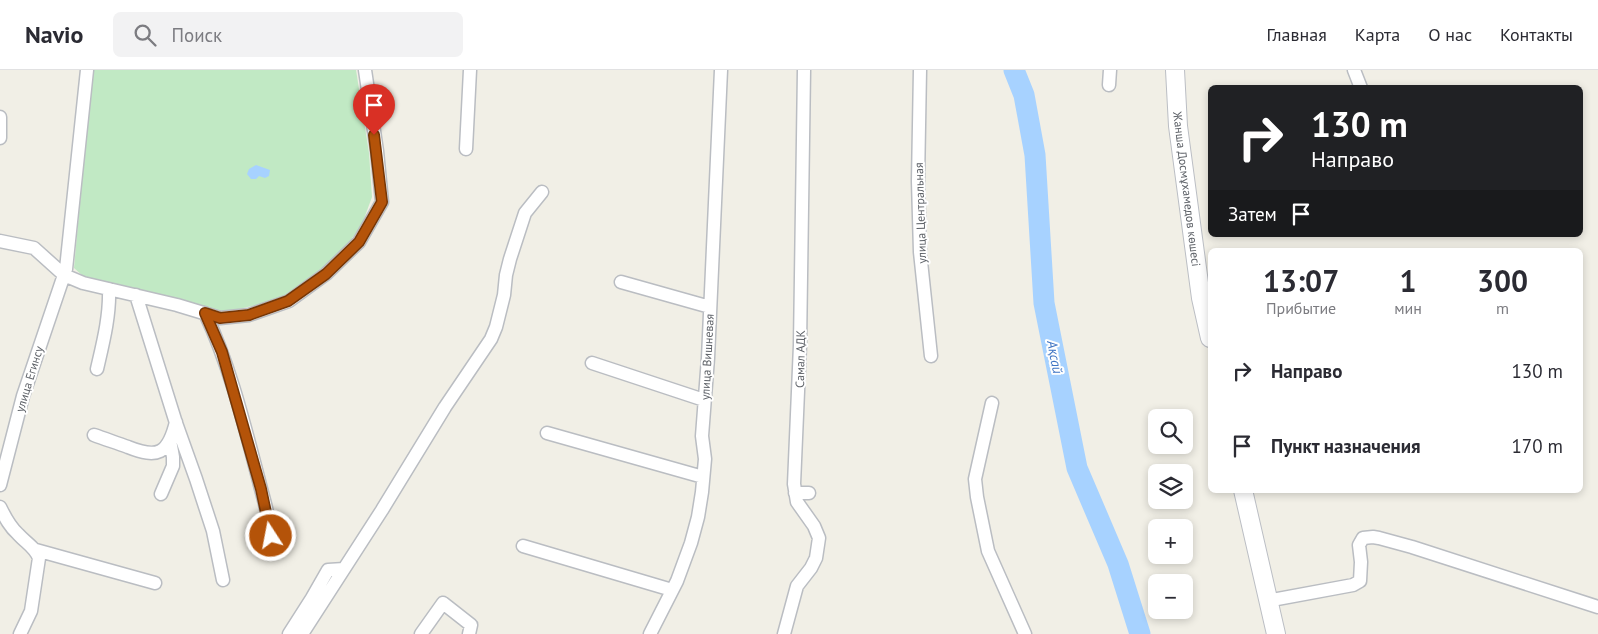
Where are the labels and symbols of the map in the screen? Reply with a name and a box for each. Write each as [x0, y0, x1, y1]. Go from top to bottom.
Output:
pin [353, 84, 395, 135]
street label: Жанша Досмұхамедов көшесі [1170, 110, 1204, 267]
street label: улица Центральная [911, 162, 929, 264]
street label: улица Вишневая [697, 313, 717, 401]
street label: Самал АДК [792, 330, 808, 388]
water label: Ақсай [1043, 338, 1067, 375]
street label: улица Егинсу [12, 344, 46, 414]
position arrow [244, 509, 296, 561]

